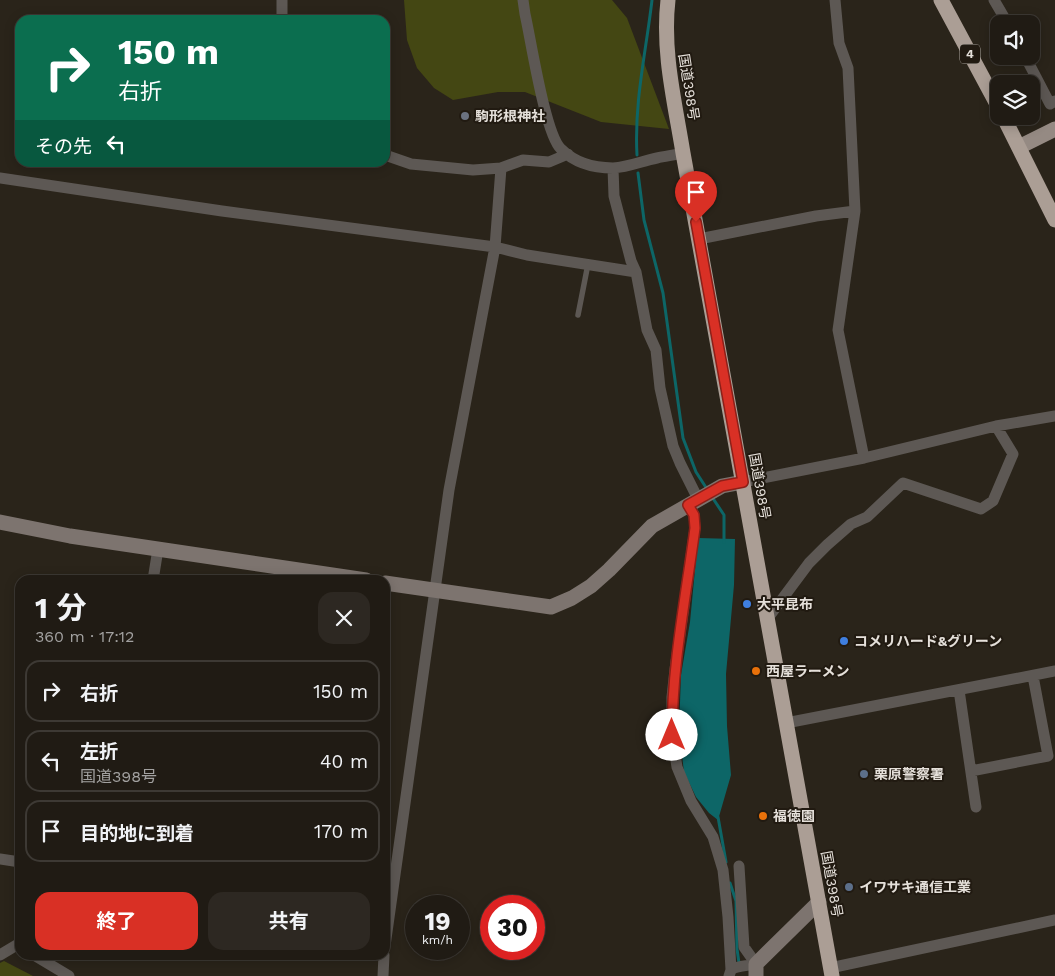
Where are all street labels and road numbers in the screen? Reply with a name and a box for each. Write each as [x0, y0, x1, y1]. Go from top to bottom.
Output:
road number: 4 [960, 44, 980, 64]
street label: 国道398号 [676, 52, 702, 122]
street label: 国道398号 [746, 451, 774, 521]
street label: 国道398号 [818, 849, 846, 919]

